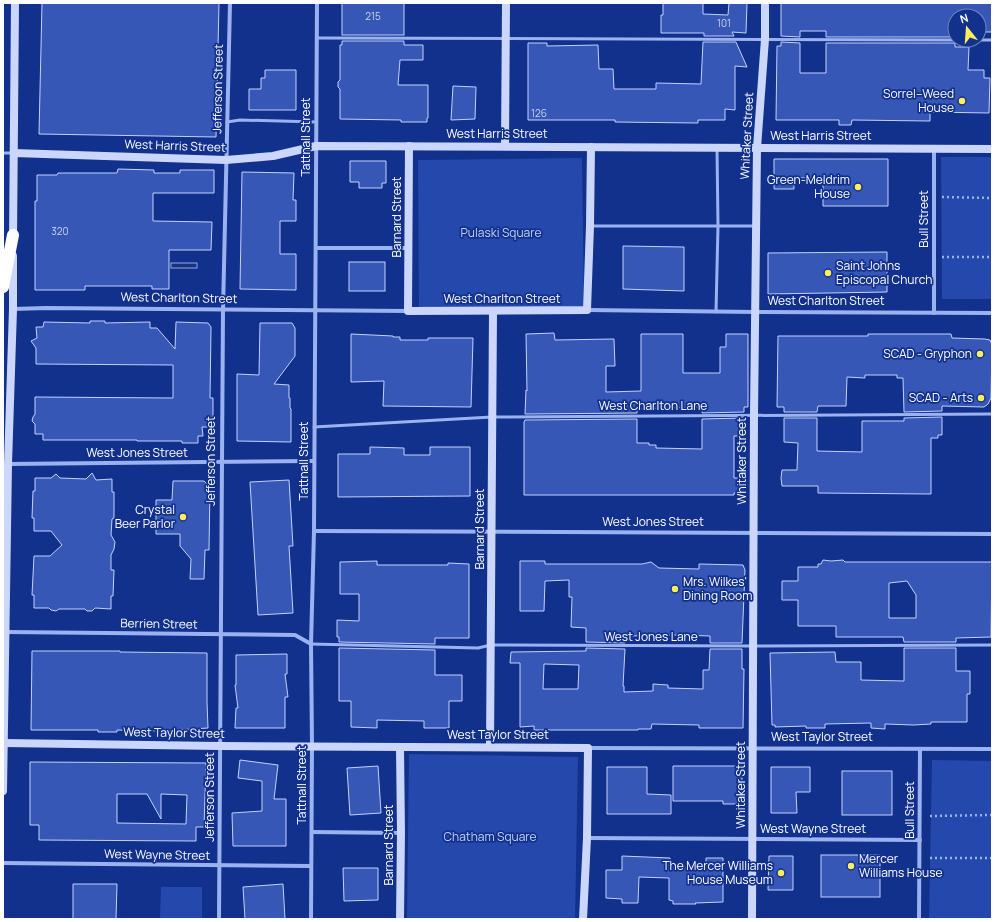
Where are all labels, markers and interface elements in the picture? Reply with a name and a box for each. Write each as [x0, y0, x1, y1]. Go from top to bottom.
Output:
north arrow [947, 8, 987, 48]
house number: 215 [365, 9, 381, 23]
text: N [958, 10, 970, 26]
house number: 101 [717, 16, 731, 30]
street label: Jefferson Street [208, 44, 227, 134]
place label: Sorrel–Weed House [883, 85, 954, 116]
street label: Whitaker Street [736, 92, 757, 180]
marker: Sorrel–Weed House [957, 96, 967, 106]
street label: Tattnall Street [297, 97, 314, 176]
house number: 126 [531, 106, 547, 120]
street label: West Harris Street [446, 125, 548, 142]
street label: West Harris Street [770, 127, 872, 144]
street label: West Harris Street [124, 135, 226, 156]
place label: Green-Meldrim House [767, 171, 850, 202]
street label: Barnard Street [388, 176, 405, 258]
marker: Green-Meldrim House [853, 182, 863, 192]
street label: Bull Street [915, 190, 932, 248]
house number: 320 [51, 224, 69, 238]
park label: Pulaski Square [461, 224, 541, 241]
place label: Saint Johns Episcopal Church [836, 257, 932, 288]
marker: Saint Johns Episcopal Church [823, 268, 833, 278]
street label: West Charlton Street [120, 288, 238, 307]
street label: West Charlton Street [444, 290, 561, 307]
street label: West Charlton Street [768, 292, 885, 309]
place label: SCAD - Gryphon [883, 345, 972, 362]
marker: SCAD - Gryphon [975, 349, 985, 359]
place label: SCAD - Arts [909, 389, 973, 406]
marker: SCAD - Arts [976, 393, 986, 403]
street label: West Charlton Lane [599, 397, 707, 414]
street label: Jefferson Street [202, 416, 219, 506]
street label: Whitaker Street [733, 417, 750, 505]
street label: Tattnall Street [295, 421, 312, 500]
street label: West Jones Street [86, 444, 188, 461]
street label: Barnard Street [471, 488, 488, 570]
place label: Crystal Beer Parlor [115, 501, 176, 532]
marker: Crystal Beer Parlor [178, 512, 188, 522]
street label: West Jones Street [602, 513, 704, 530]
place label: Mrs. Wilkes' Dining Room [683, 573, 752, 604]
marker: Mrs. Wilkes' Dining Room [670, 584, 680, 594]
street label: Berrien Street [120, 614, 198, 633]
street label: West Jones Lane [604, 628, 698, 645]
street label: West Taylor Street [123, 723, 225, 742]
street label: West Taylor Street [447, 726, 549, 743]
street label: West Taylor Street [771, 728, 873, 745]
street label: Whitaker Street [732, 741, 749, 829]
street label: Tattnall Street [293, 745, 310, 824]
street label: Jefferson Street [201, 752, 218, 842]
street label: Bull Street [901, 781, 918, 839]
street label: Barnard Street [380, 804, 397, 886]
street label: West Wayne Street [760, 820, 866, 837]
park label: Chatham Square [443, 828, 537, 845]
street label: West Wayne Street [104, 845, 210, 864]
place label: Mercer Williams House [859, 850, 943, 881]
place label: The Mercer Williams House Museum [662, 857, 773, 888]
marker: Mercer Williams House [846, 861, 856, 871]
marker: The Mercer Williams House Museum [776, 868, 786, 878]

